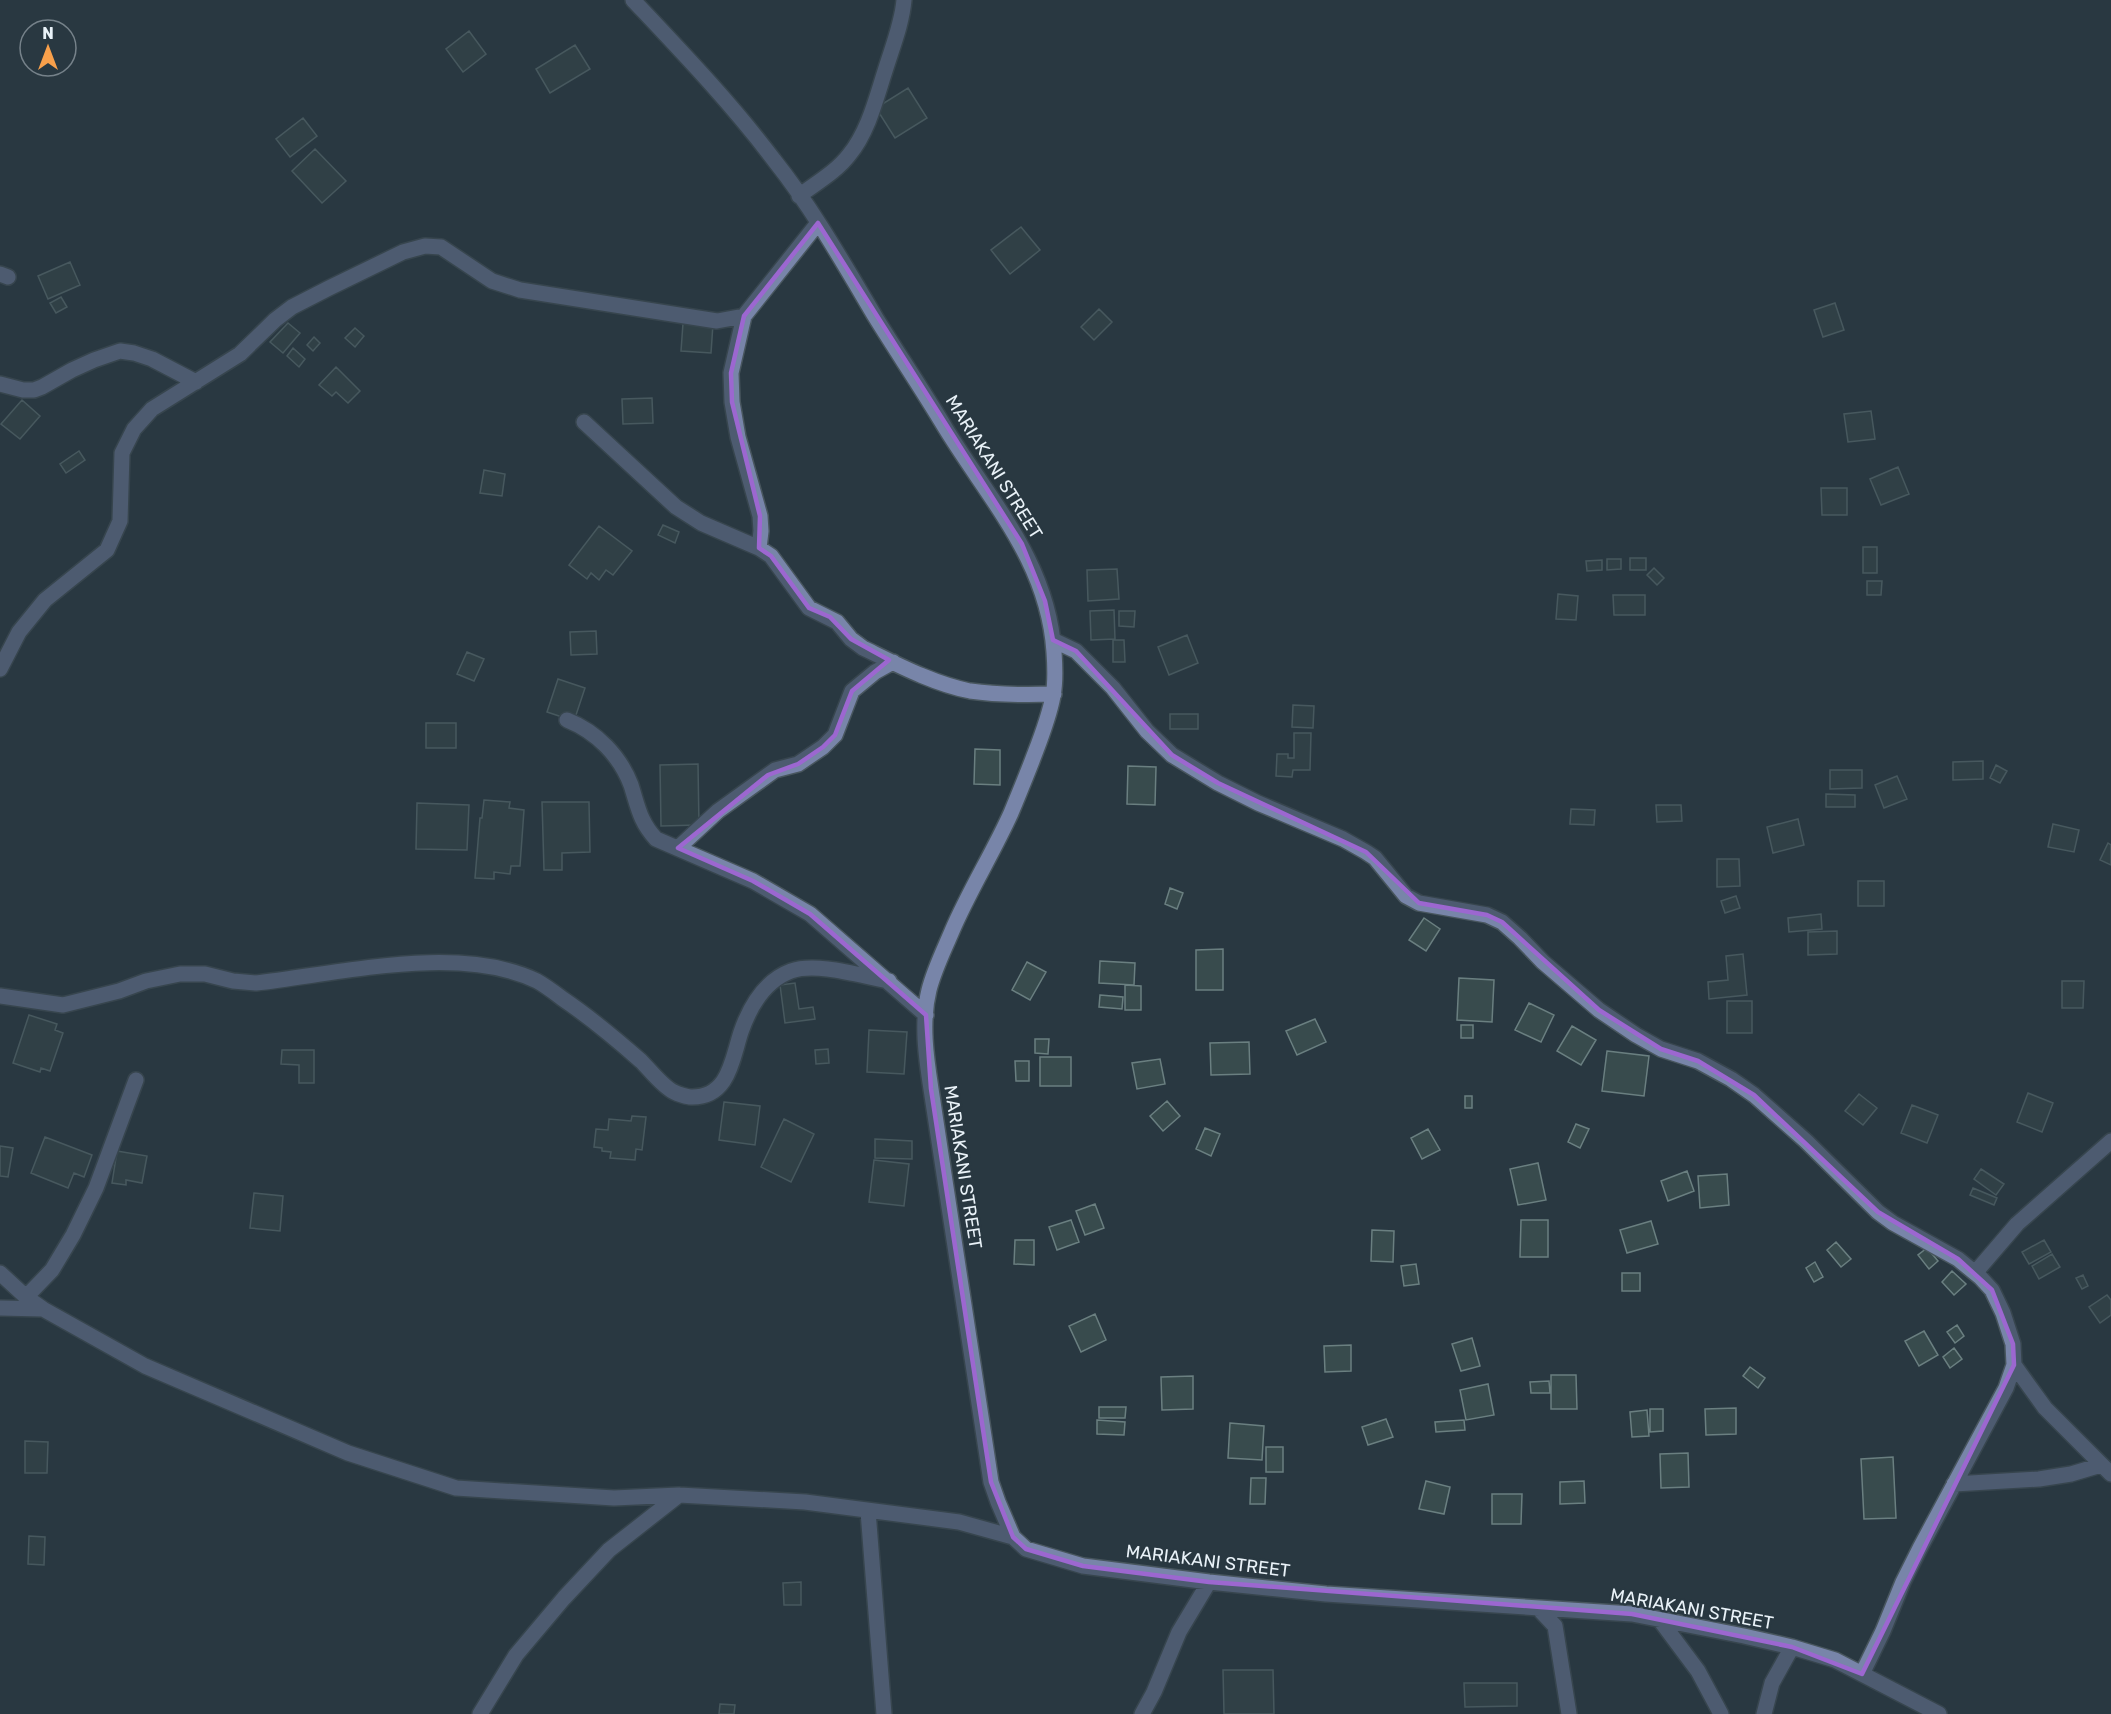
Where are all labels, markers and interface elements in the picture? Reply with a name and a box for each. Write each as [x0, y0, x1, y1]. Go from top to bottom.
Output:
north arrow [18, 18, 78, 78]
text: N [42, 24, 54, 43]
street label: MARIAKANI STREET [941, 391, 1047, 543]
street label: MARIAKANI STREET [939, 1084, 987, 1250]
street label: MARIAKANI STREET [1125, 1540, 1291, 1582]
street label: MARIAKANI STREET [1609, 1584, 1775, 1634]

